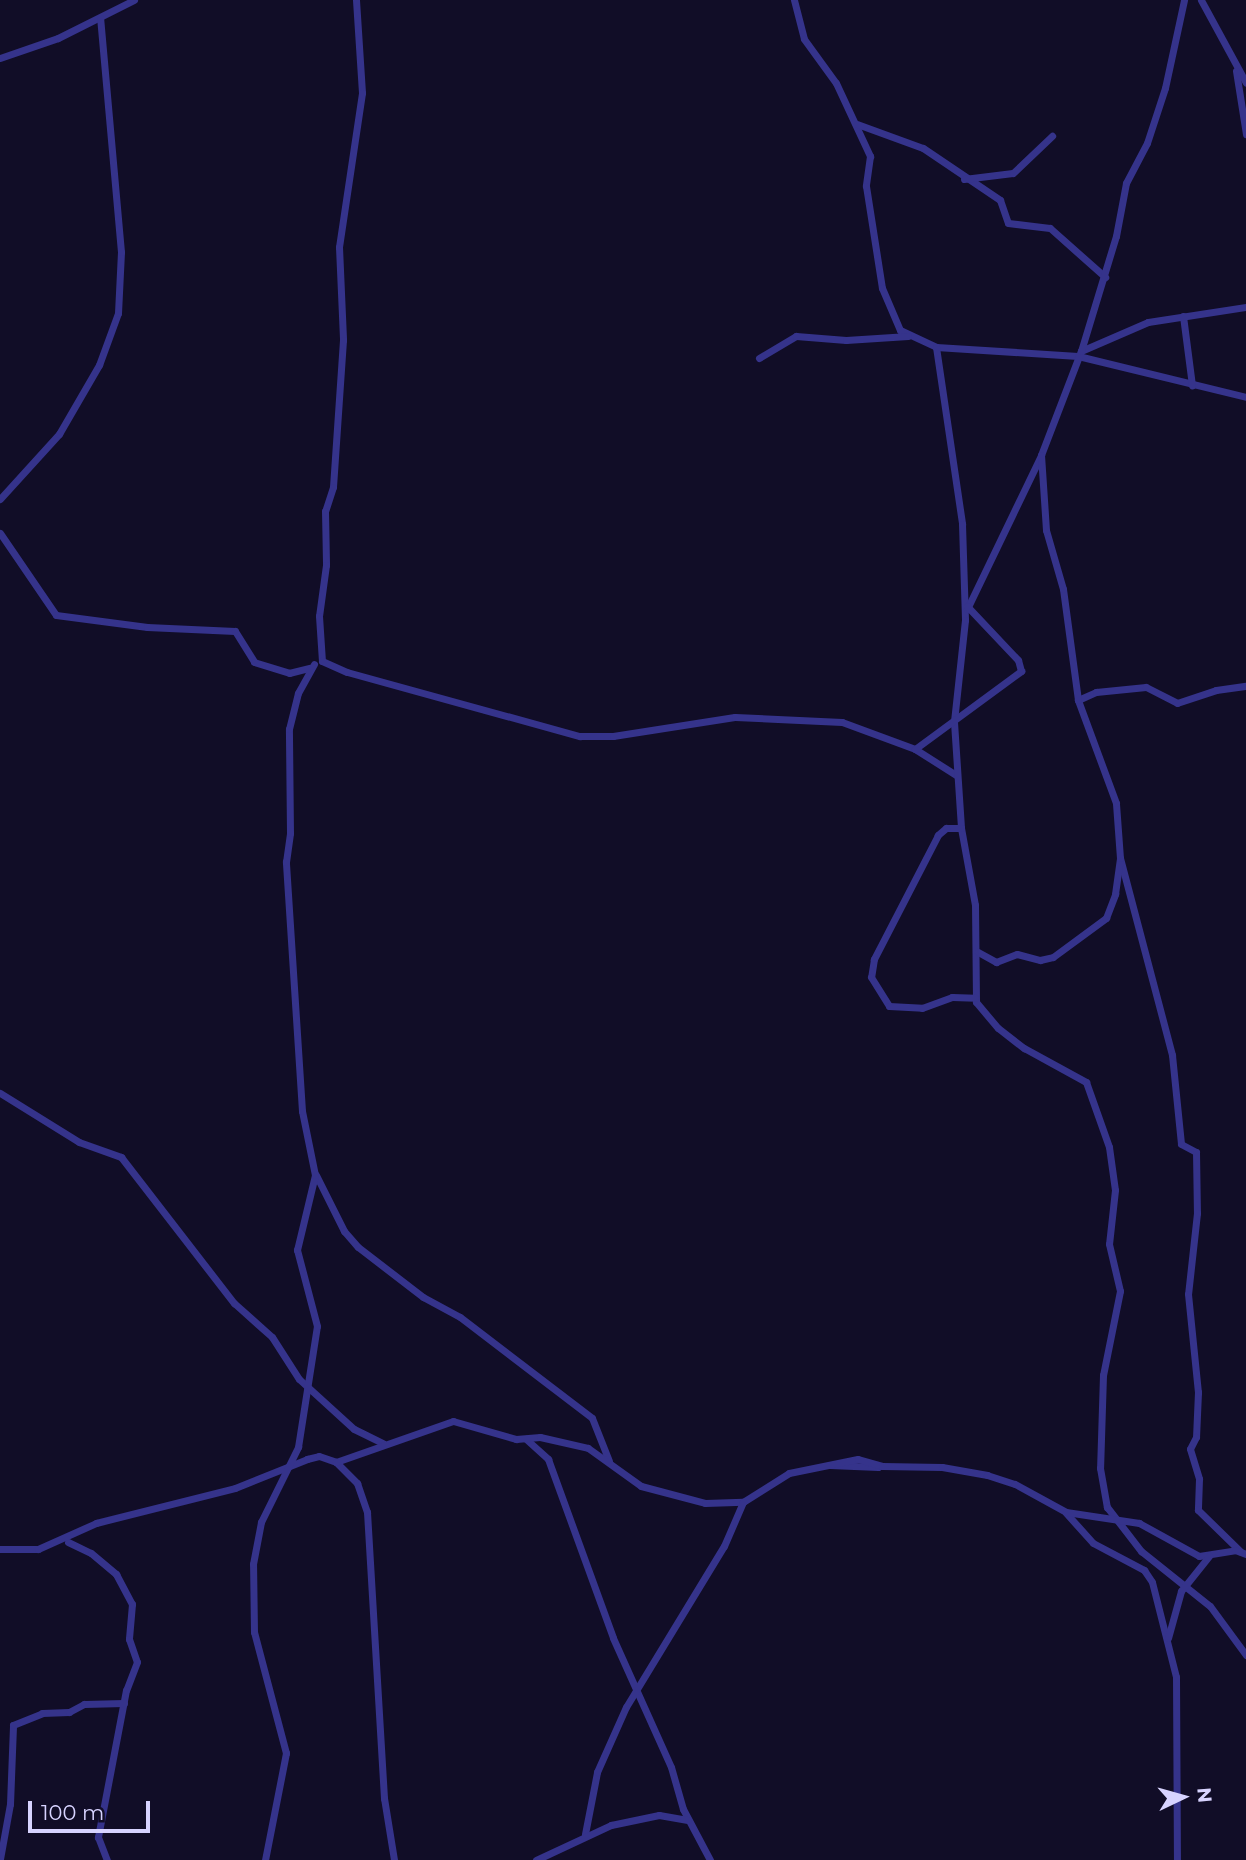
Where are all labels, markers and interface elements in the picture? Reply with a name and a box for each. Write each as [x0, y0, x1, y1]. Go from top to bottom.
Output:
north arrow [1148, 1762, 1218, 1832]
scale bar [32, 1786, 154, 1830]
text: N [1192, 1786, 1217, 1804]
text: 100 m [41, 1800, 104, 1825]

